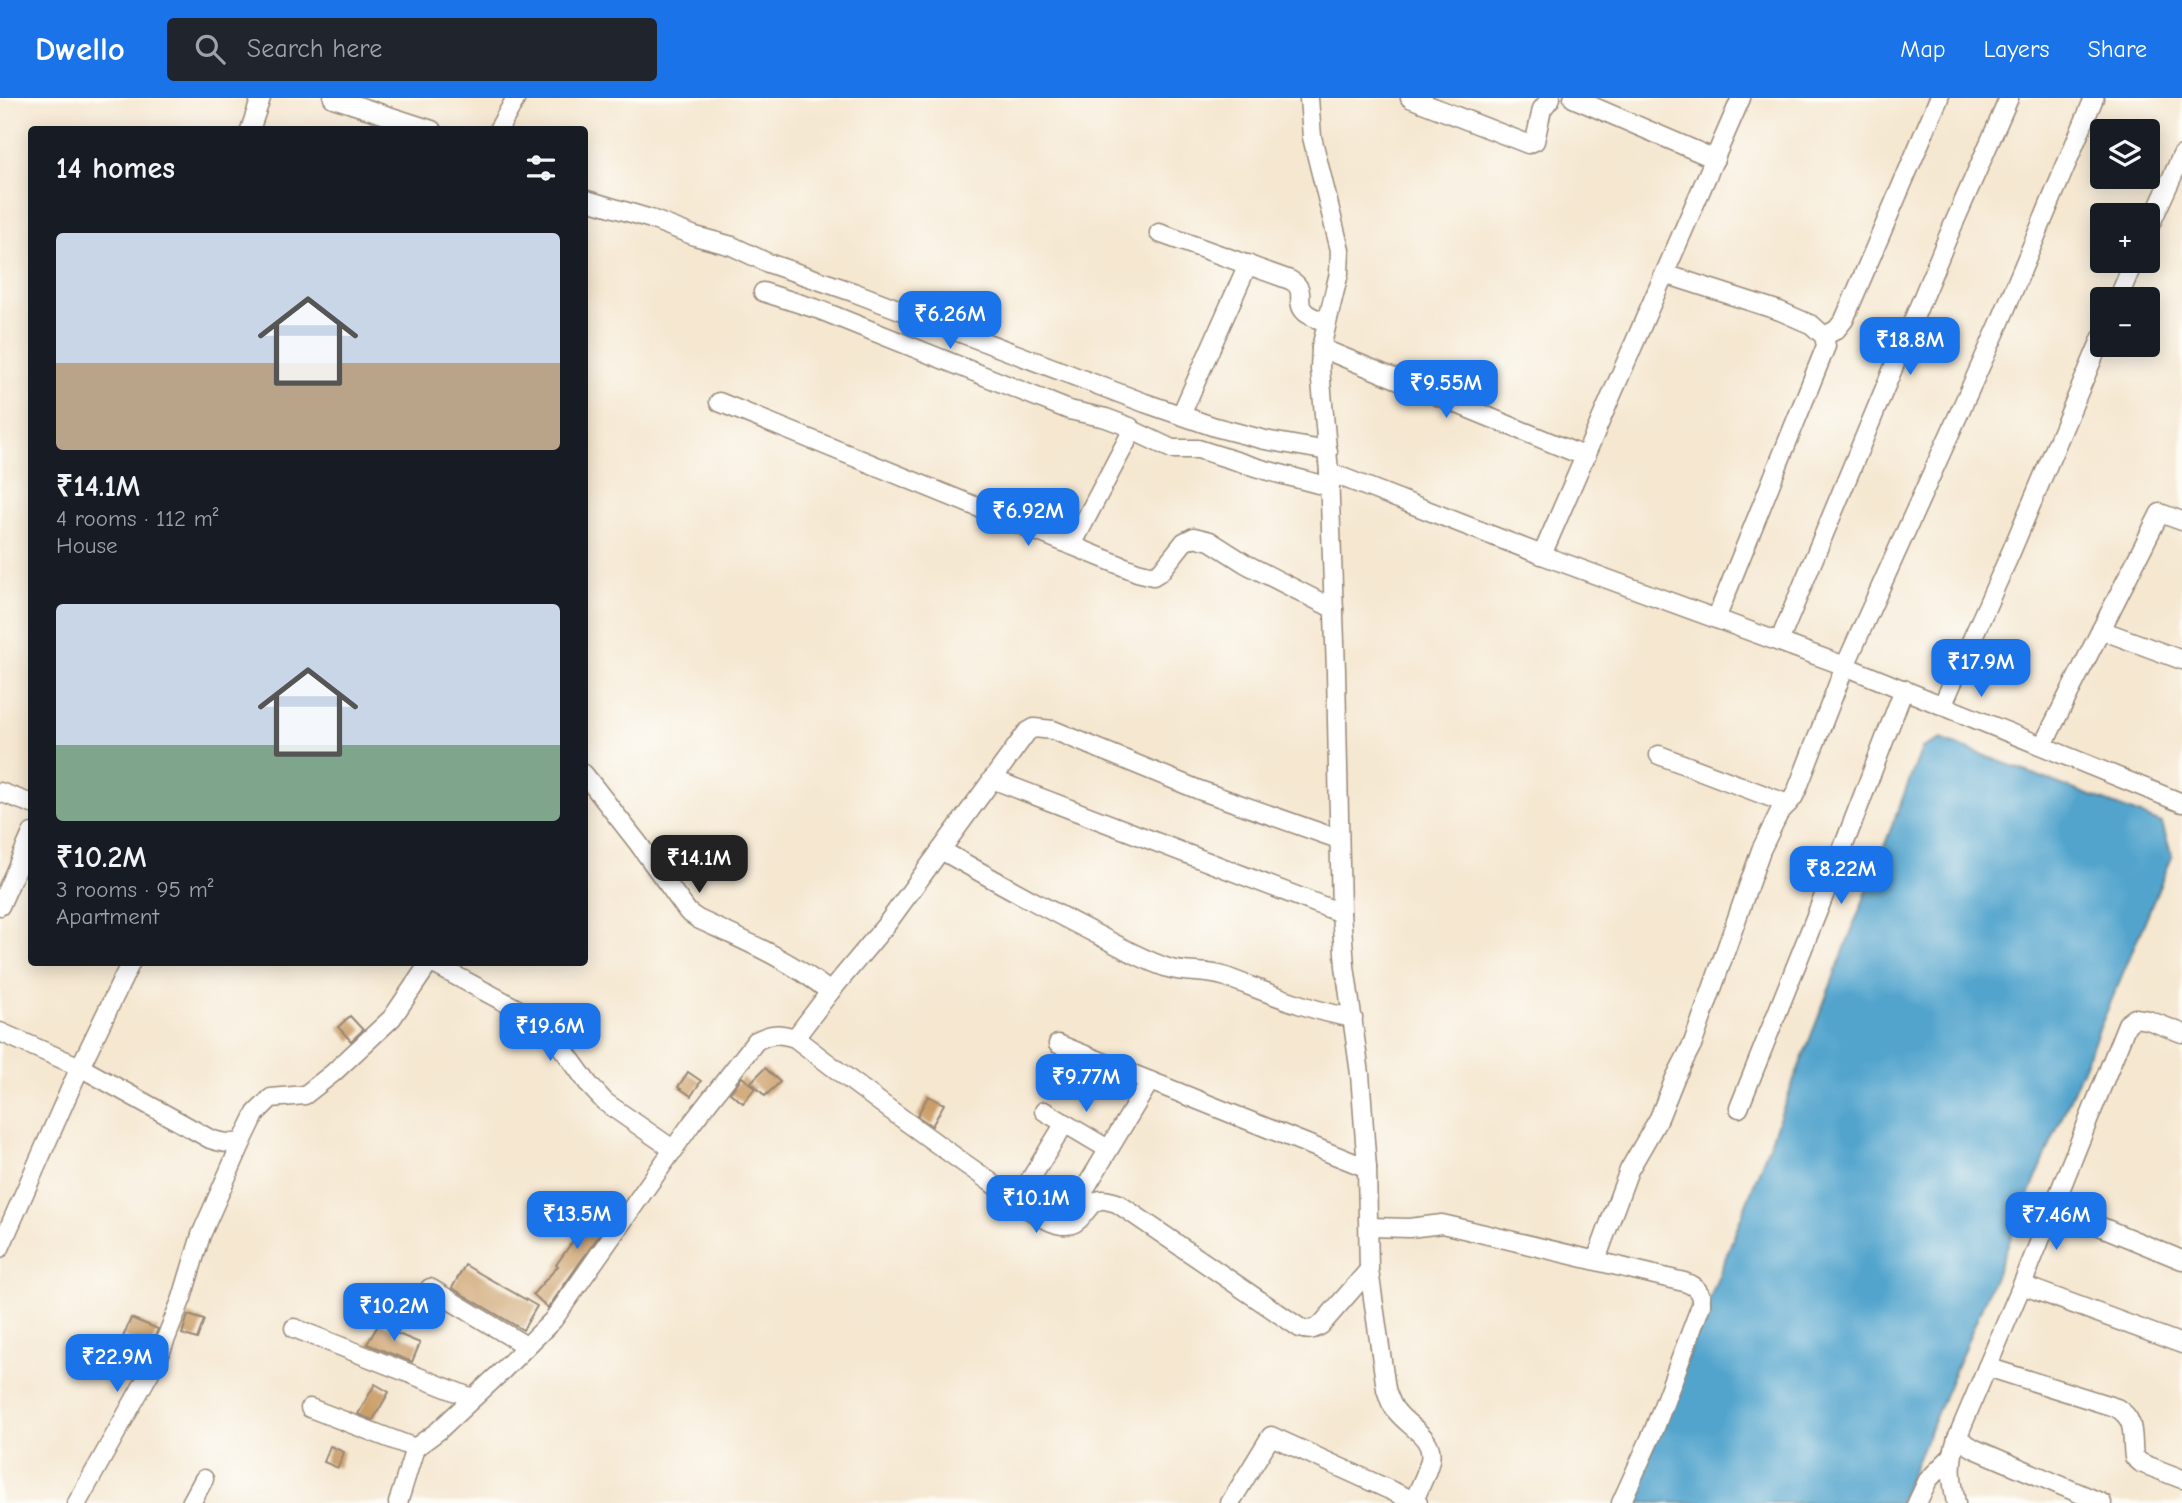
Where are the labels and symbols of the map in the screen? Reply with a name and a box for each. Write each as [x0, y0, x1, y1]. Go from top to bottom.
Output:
pin: ₹6.26M [893, 292, 1007, 351]
pin: ₹18.8M [1853, 317, 1967, 377]
pin: ₹9.55M [1389, 360, 1503, 420]
pin: ₹6.92M [971, 489, 1085, 548]
pin: ₹17.9M [1924, 640, 2038, 699]
pin: ₹14.1M [642, 836, 756, 895]
pin: ₹8.22M [1784, 846, 1898, 906]
pin: ₹19.6M [493, 1004, 607, 1063]
pin: ₹9.77M [1029, 1054, 1143, 1114]
pin: ₹10.1M [979, 1176, 1093, 1235]
pin: ₹13.5M [520, 1192, 634, 1251]
pin: ₹7.46M [1999, 1192, 2113, 1252]
pin: ₹10.2M [337, 1284, 451, 1343]
pin: ₹22.9M [60, 1334, 174, 1394]

